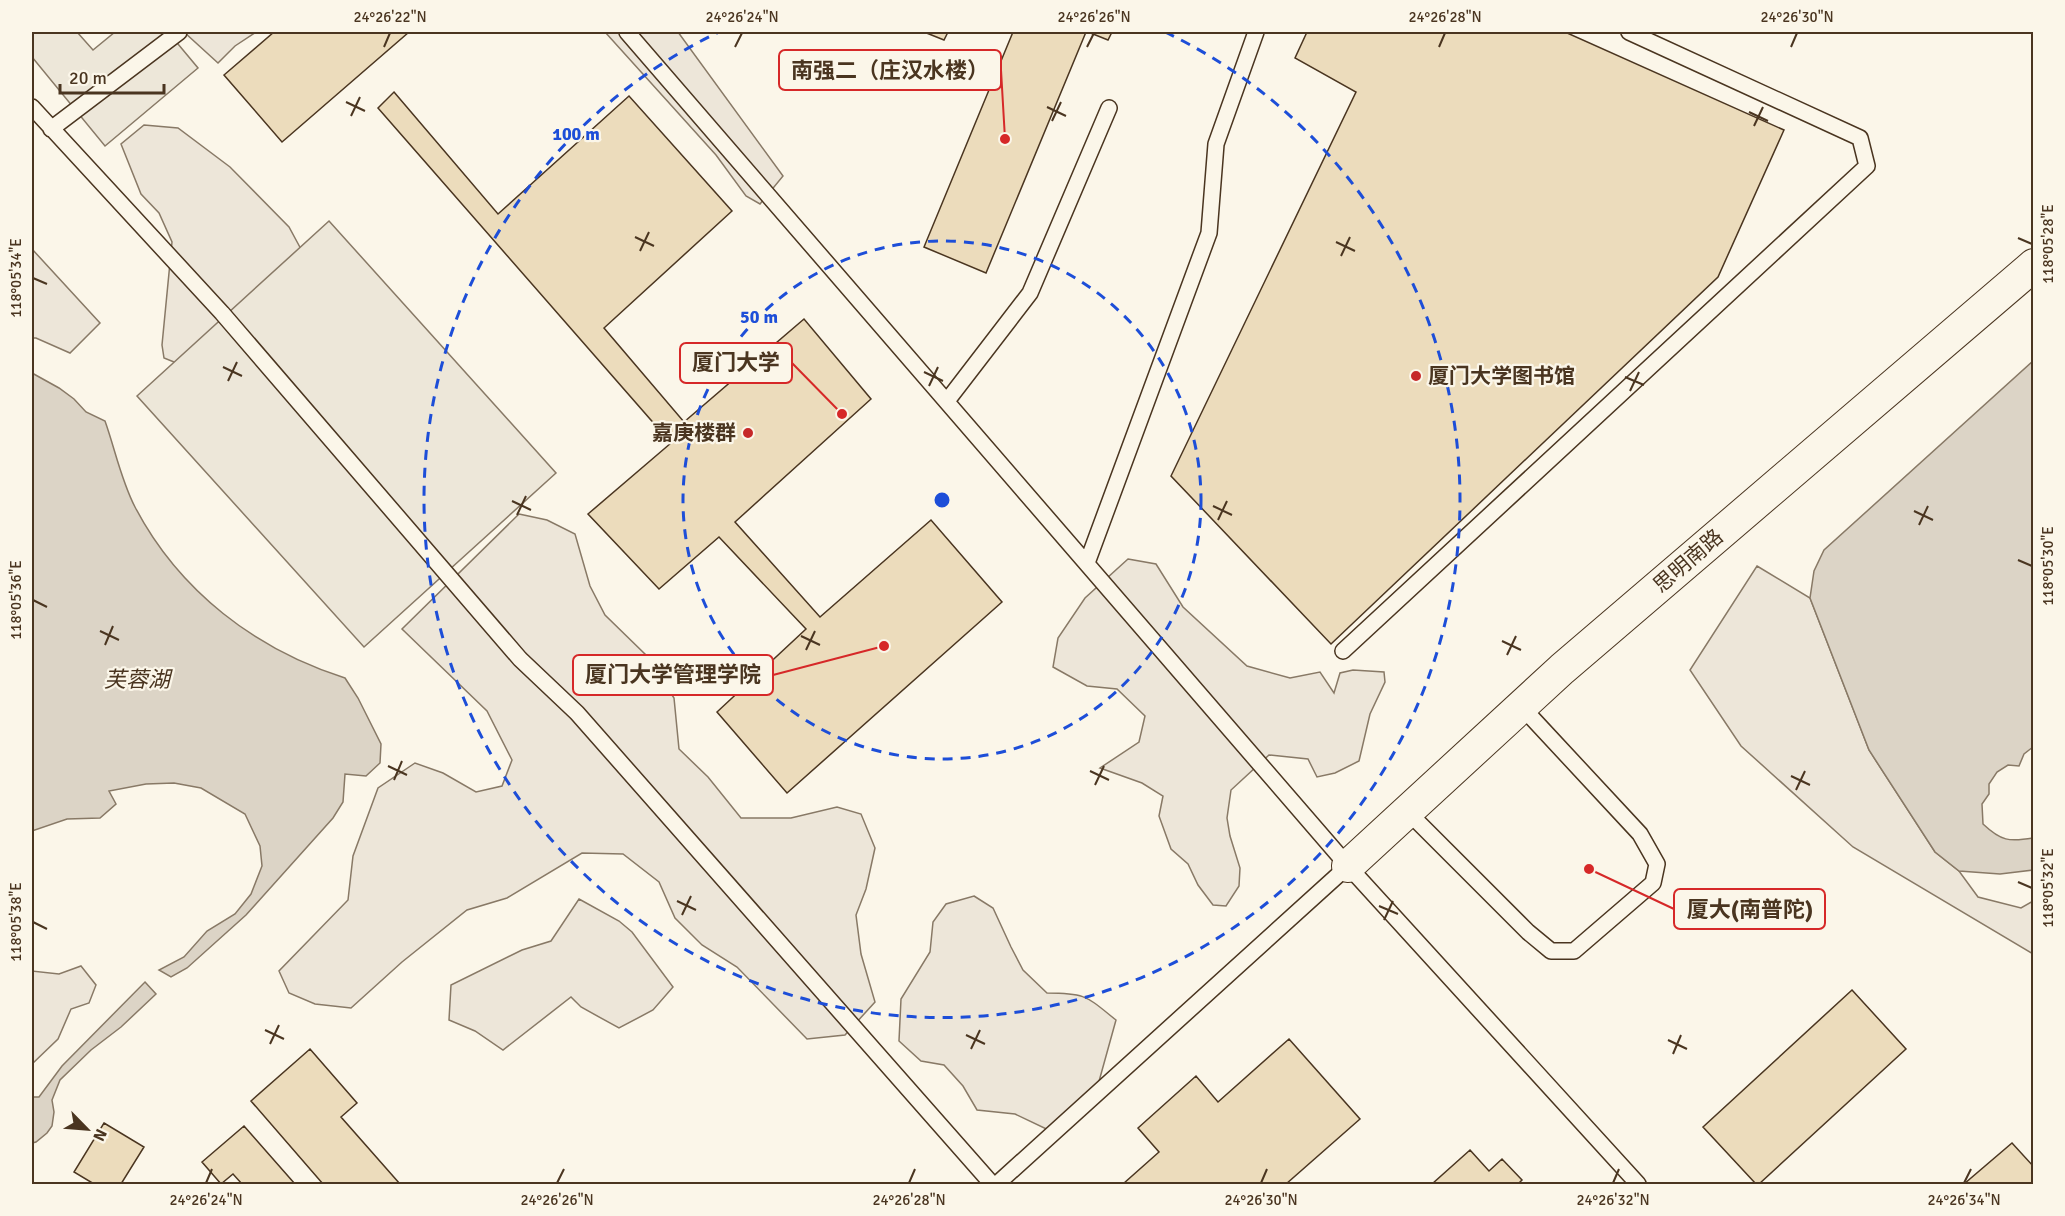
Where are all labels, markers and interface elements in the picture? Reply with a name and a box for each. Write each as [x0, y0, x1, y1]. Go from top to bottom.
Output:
text: 24°26'22"N [353, 8, 427, 26]
text: 24°26'24"N [705, 8, 779, 26]
text: 24°26'26"N [1057, 8, 1131, 26]
text: 24°26'28"N [1408, 8, 1482, 26]
text: 24°26'30"N [1760, 8, 1834, 26]
callout: 南强二（庄汉水楼） [779, 50, 1001, 90]
scale bar [60, 57, 164, 95]
text: 南强二（庄汉水楼） [791, 57, 989, 84]
text: 20 m [69, 67, 107, 89]
text: 100 m [552, 123, 600, 145]
text: 118°05'28"E [2039, 204, 2057, 284]
text: 118°05'34"E [7, 238, 25, 318]
text: 50 m [740, 306, 778, 328]
callout: 厦门大学 [680, 343, 792, 383]
text: 厦门大学 [692, 349, 780, 376]
place label: 厦门大学图书馆 [1428, 363, 1575, 389]
marker: 厦门大学图书馆 [1409, 369, 1423, 383]
place label: 嘉庚楼群 [652, 420, 736, 446]
marker: 嘉庚楼群 [741, 426, 755, 440]
centre of rings [932, 490, 952, 510]
street label: 思明南路 [1648, 524, 1728, 598]
text: 118°05'30"E [2039, 526, 2057, 606]
text: 118°05'36"E [7, 560, 25, 640]
callout: 厦门大学管理学院 [573, 655, 773, 695]
text: 厦门大学管理学院 [585, 661, 761, 688]
water label: 芙蓉湖 [104, 666, 173, 693]
text: 118°05'32"E [2039, 848, 2057, 928]
text: 118°05'38"E [7, 882, 25, 962]
callout: 厦大(南普陀) [1674, 889, 1825, 929]
text: 厦大(南普陀) [1687, 896, 1813, 923]
north arrow [57, 1099, 117, 1159]
text: N [88, 1126, 111, 1144]
text: 24°26'24"N [169, 1191, 243, 1209]
text: 24°26'26"N [520, 1191, 594, 1209]
text: 24°26'28"N [872, 1191, 946, 1209]
text: 24°26'30"N [1224, 1191, 1298, 1209]
text: 24°26'32"N [1576, 1191, 1650, 1209]
text: 24°26'34"N [1927, 1191, 2001, 1209]

